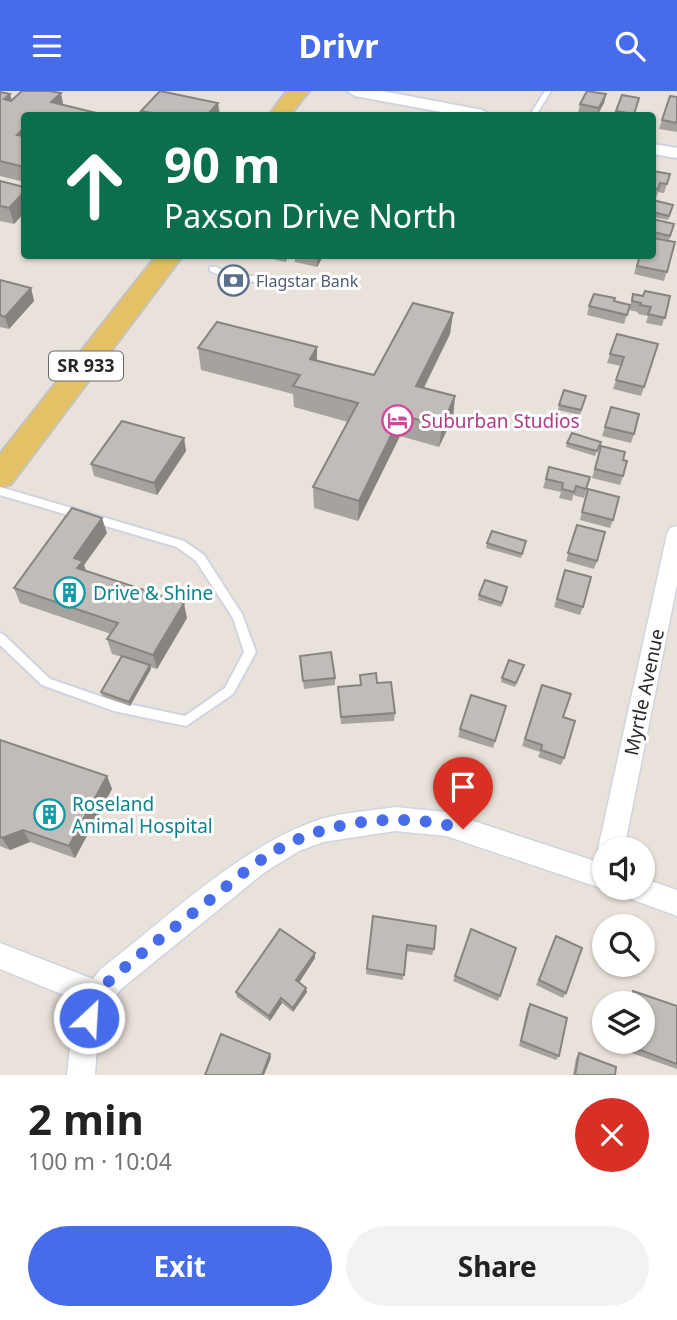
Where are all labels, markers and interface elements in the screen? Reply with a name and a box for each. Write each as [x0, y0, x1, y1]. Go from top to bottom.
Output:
text: Drivr [299, 24, 378, 67]
icon: menu [28, 27, 66, 65]
icon: search [611, 27, 649, 65]
text: 90 m [164, 131, 281, 197]
icon: ahead [49, 140, 140, 231]
text: Paxson Drive North [164, 194, 457, 237]
bank icon: Flagstar Bank [216, 264, 250, 298]
place label: Flagstar Bank [256, 270, 359, 292]
road number: SR 933 [49, 351, 123, 381]
hotel icon: Suburban Studios [381, 404, 415, 438]
place label: Suburban Studios [421, 408, 580, 434]
building icon: Drive & Shine [53, 576, 87, 610]
place label: Drive & Shine [93, 580, 213, 606]
street label: Myrtle Avenue [618, 626, 670, 758]
pin [433, 757, 493, 829]
icon: arrive [444, 768, 482, 806]
place label: Roseland Animal Hospital [72, 791, 213, 839]
building icon: Roseland Animal Hospital [32, 798, 66, 832]
map controls [592, 837, 655, 1054]
button: sound [592, 837, 655, 900]
button: search [592, 914, 655, 977]
position arrow [52, 981, 126, 1055]
button: layers [592, 991, 655, 1054]
text: 2 min [28, 1090, 144, 1147]
button: close [575, 1098, 649, 1172]
text: 100 m · 10:04 [28, 1145, 172, 1177]
button: Exit [28, 1226, 332, 1306]
button: Share [346, 1226, 649, 1306]

